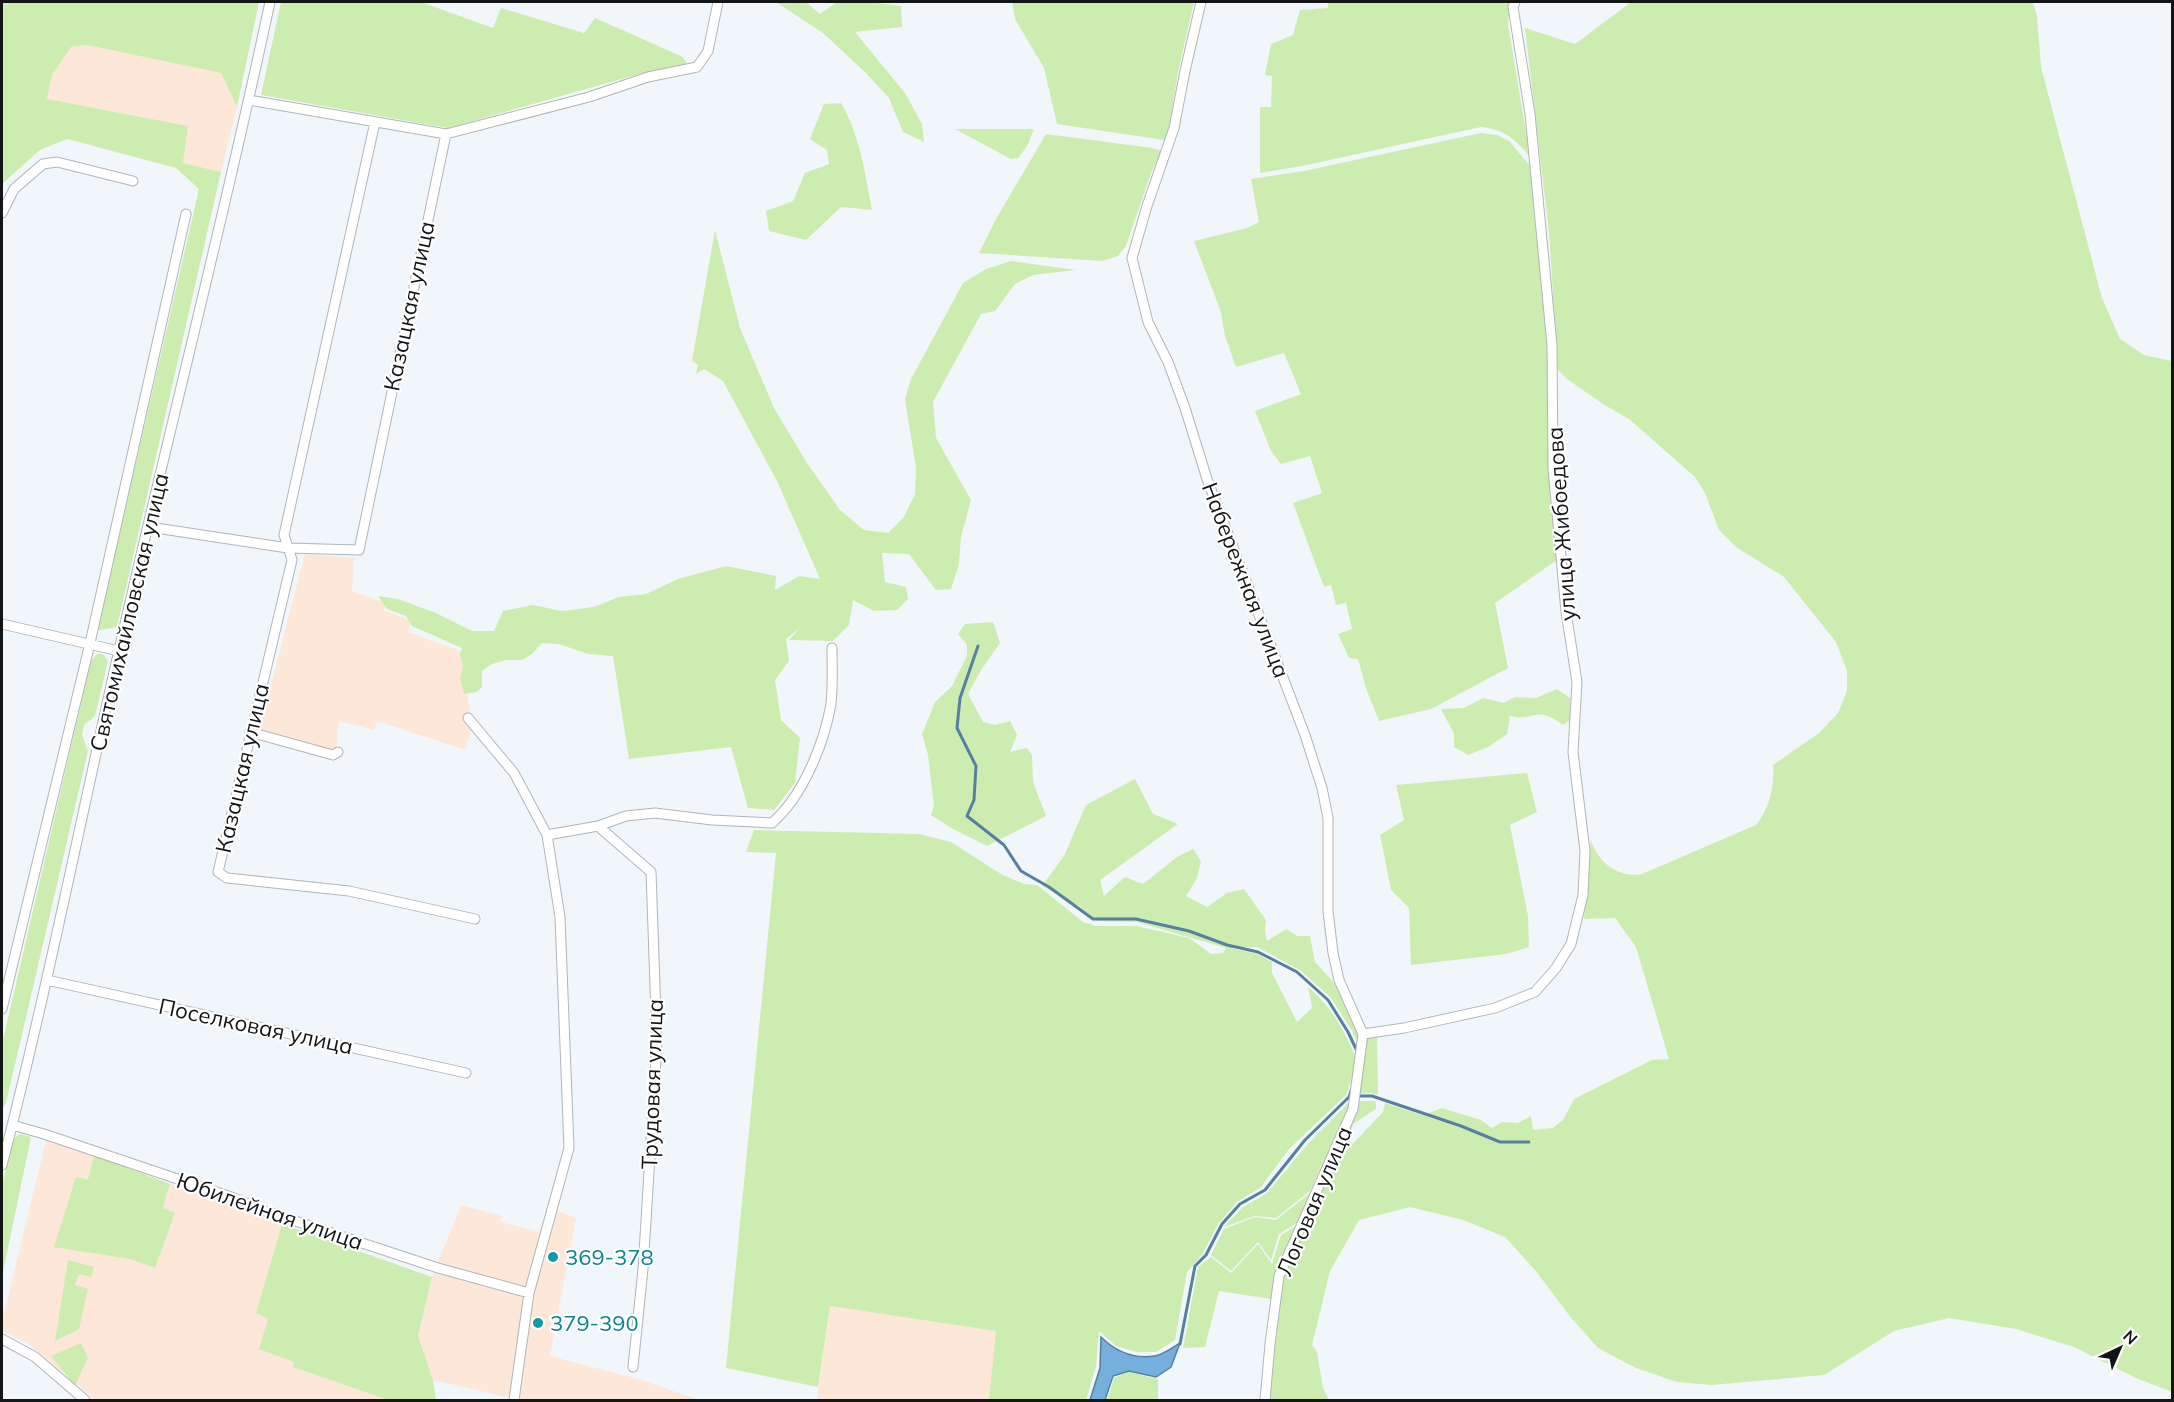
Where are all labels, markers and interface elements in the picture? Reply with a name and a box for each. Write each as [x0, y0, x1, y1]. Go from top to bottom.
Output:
street label: Казацкая улица [377, 218, 441, 394]
street label: улица Жибоедова [1540, 426, 1582, 622]
street label: Святомихайловская улица [83, 470, 175, 754]
street label: Набережная улица [1196, 478, 1296, 682]
street label: Казацкая улица [209, 681, 275, 855]
street label: Поселковая улица [156, 992, 356, 1060]
street label: Трудовая улица [635, 998, 669, 1170]
street label: Логовая улица [1270, 1122, 1358, 1280]
street label: Юбилейная улица [173, 1166, 367, 1256]
place label: 369-378 [565, 1243, 654, 1271]
marker: 369-378 [546, 1250, 560, 1264]
place label: 379-390 [550, 1309, 639, 1337]
marker: 379-390 [531, 1316, 545, 1330]
north arrow [2090, 1318, 2150, 1378]
text: N [2119, 1326, 2142, 1349]

